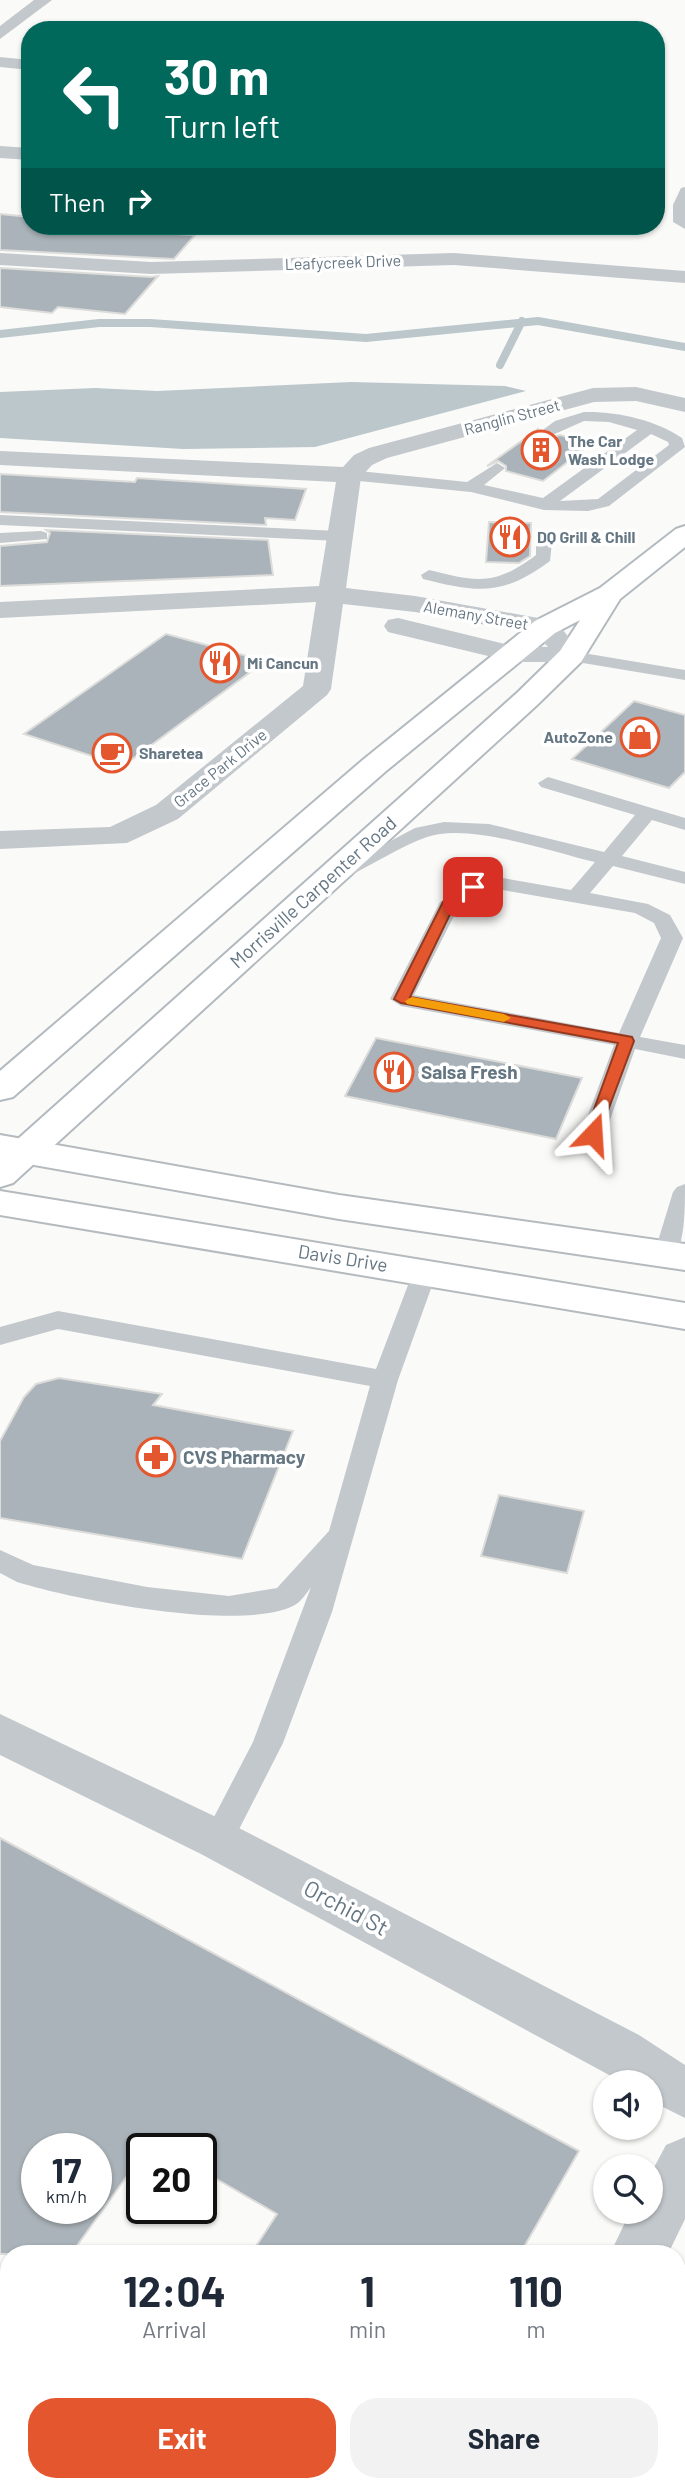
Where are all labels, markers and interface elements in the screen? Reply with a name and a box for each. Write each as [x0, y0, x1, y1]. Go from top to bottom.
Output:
text: 30 m [164, 46, 269, 105]
icon: left [49, 49, 140, 140]
text: Turn left [164, 106, 281, 144]
icon: right [120, 182, 158, 220]
text: Then [49, 186, 106, 217]
street label: Leafycreek Drive [284, 250, 401, 273]
street label: Ranglin Street [462, 395, 562, 438]
building icon: The Car Wash Lodge [520, 429, 562, 471]
place label: The Car Wash Lodge [568, 431, 655, 468]
restaurant icon: DQ Grill & Chill [489, 516, 531, 558]
place label: DQ Grill & Chill [537, 527, 636, 546]
street label: Alemany Street [422, 596, 530, 633]
restaurant icon: Mi Cancun [199, 642, 241, 684]
place label: Mi Cancun [247, 653, 319, 672]
shop icon: AutoZone [619, 716, 661, 758]
street label: Grace Park Drive [169, 724, 270, 811]
place label: AutoZone [543, 727, 613, 746]
cafe icon: Sharetea [91, 732, 133, 774]
place label: Sharetea [139, 743, 203, 762]
street label: Morrisville Carpenter Road [225, 811, 401, 972]
pin [443, 857, 503, 917]
icon: arrive [454, 868, 492, 906]
restaurant icon: Salsa Fresh [373, 1051, 415, 1093]
place label: Salsa Fresh [421, 1060, 518, 1083]
position arrow [556, 1097, 630, 1171]
street label: Davis Drive [297, 1239, 390, 1276]
pharmacy icon: CVS Pharmacy [135, 1436, 177, 1478]
place label: CVS Pharmacy [183, 1445, 306, 1468]
street label: Orchid St [299, 1873, 394, 1941]
map controls [593, 2070, 663, 2224]
button: sound [593, 2070, 663, 2140]
speed limit sign: 20 [126, 2133, 217, 2224]
text: 17 [52, 2148, 81, 2190]
button: search [593, 2154, 663, 2224]
text: km/h [46, 2185, 87, 2207]
text: 12:04 [123, 2265, 226, 2315]
text: 1 [360, 2265, 375, 2315]
text: 110 [509, 2265, 563, 2315]
text: Arrival [142, 2315, 207, 2343]
text: min [349, 2315, 386, 2343]
text: m [527, 2315, 546, 2343]
button: Exit [28, 2398, 336, 2478]
button: Share [350, 2398, 658, 2478]

